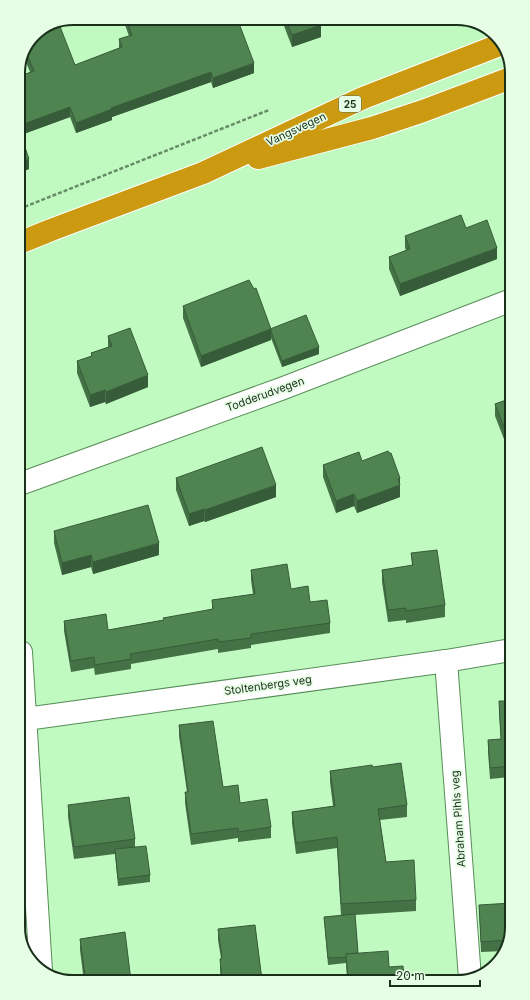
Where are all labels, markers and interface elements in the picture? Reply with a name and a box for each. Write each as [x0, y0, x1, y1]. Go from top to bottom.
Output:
road number: 25 [339, 96, 361, 112]
street label: Vangsvegen [264, 109, 328, 149]
street label: Todderudvegen [224, 373, 306, 415]
street label: Stoltenbergs veg [223, 672, 313, 698]
street label: Abraham Pihls veg [448, 770, 468, 868]
scale bar [390, 962, 480, 988]
text: 20 m [396, 968, 425, 983]

